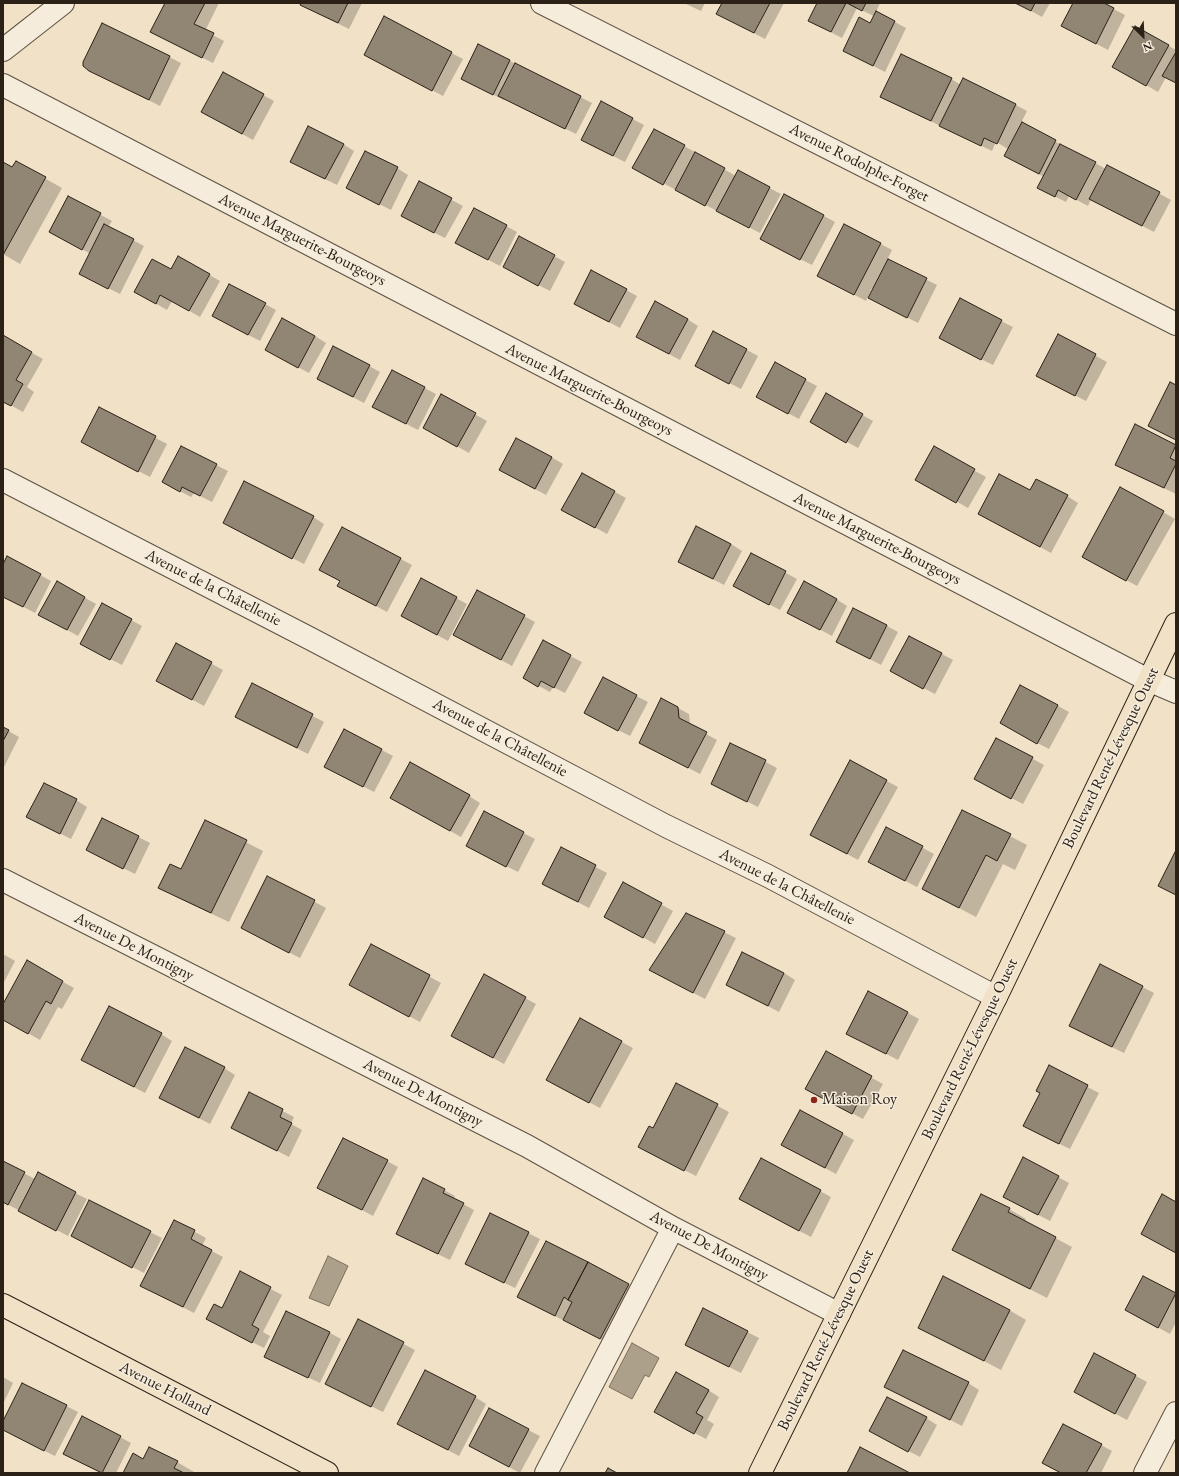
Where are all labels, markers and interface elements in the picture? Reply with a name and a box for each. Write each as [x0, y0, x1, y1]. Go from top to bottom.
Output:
north arrow [1123, 16, 1163, 56]
text: N [1141, 39, 1155, 55]
street label: Avenue Rodolphe-Forget [786, 119, 932, 207]
street label: Avenue Marguerite-Bourgeoys [215, 189, 389, 291]
street label: Avenue Marguerite-Bourgeoys [502, 339, 676, 441]
street label: Avenue Marguerite-Bourgeoys [790, 488, 964, 590]
street label: Avenue de la Châtellenie [142, 545, 284, 631]
street label: Boulevard René-Lévesque Ouest [1059, 664, 1163, 852]
street label: Avenue de la Châtellenie [429, 694, 571, 782]
street label: Avenue de la Châtellenie [716, 844, 858, 930]
street label: Avenue De Montigny [71, 909, 197, 985]
street label: Boulevard René-Lévesque Ouest [918, 955, 1022, 1143]
street label: Avenue De Montigny [360, 1055, 486, 1131]
place label: Maison Roy [822, 1090, 897, 1110]
marker: Maison Roy [809, 1095, 819, 1105]
street label: Avenue De Montigny [646, 1207, 772, 1285]
street label: Boulevard René-Lévesque Ouest [774, 1246, 878, 1434]
street label: Avenue Holland [116, 1358, 214, 1420]

